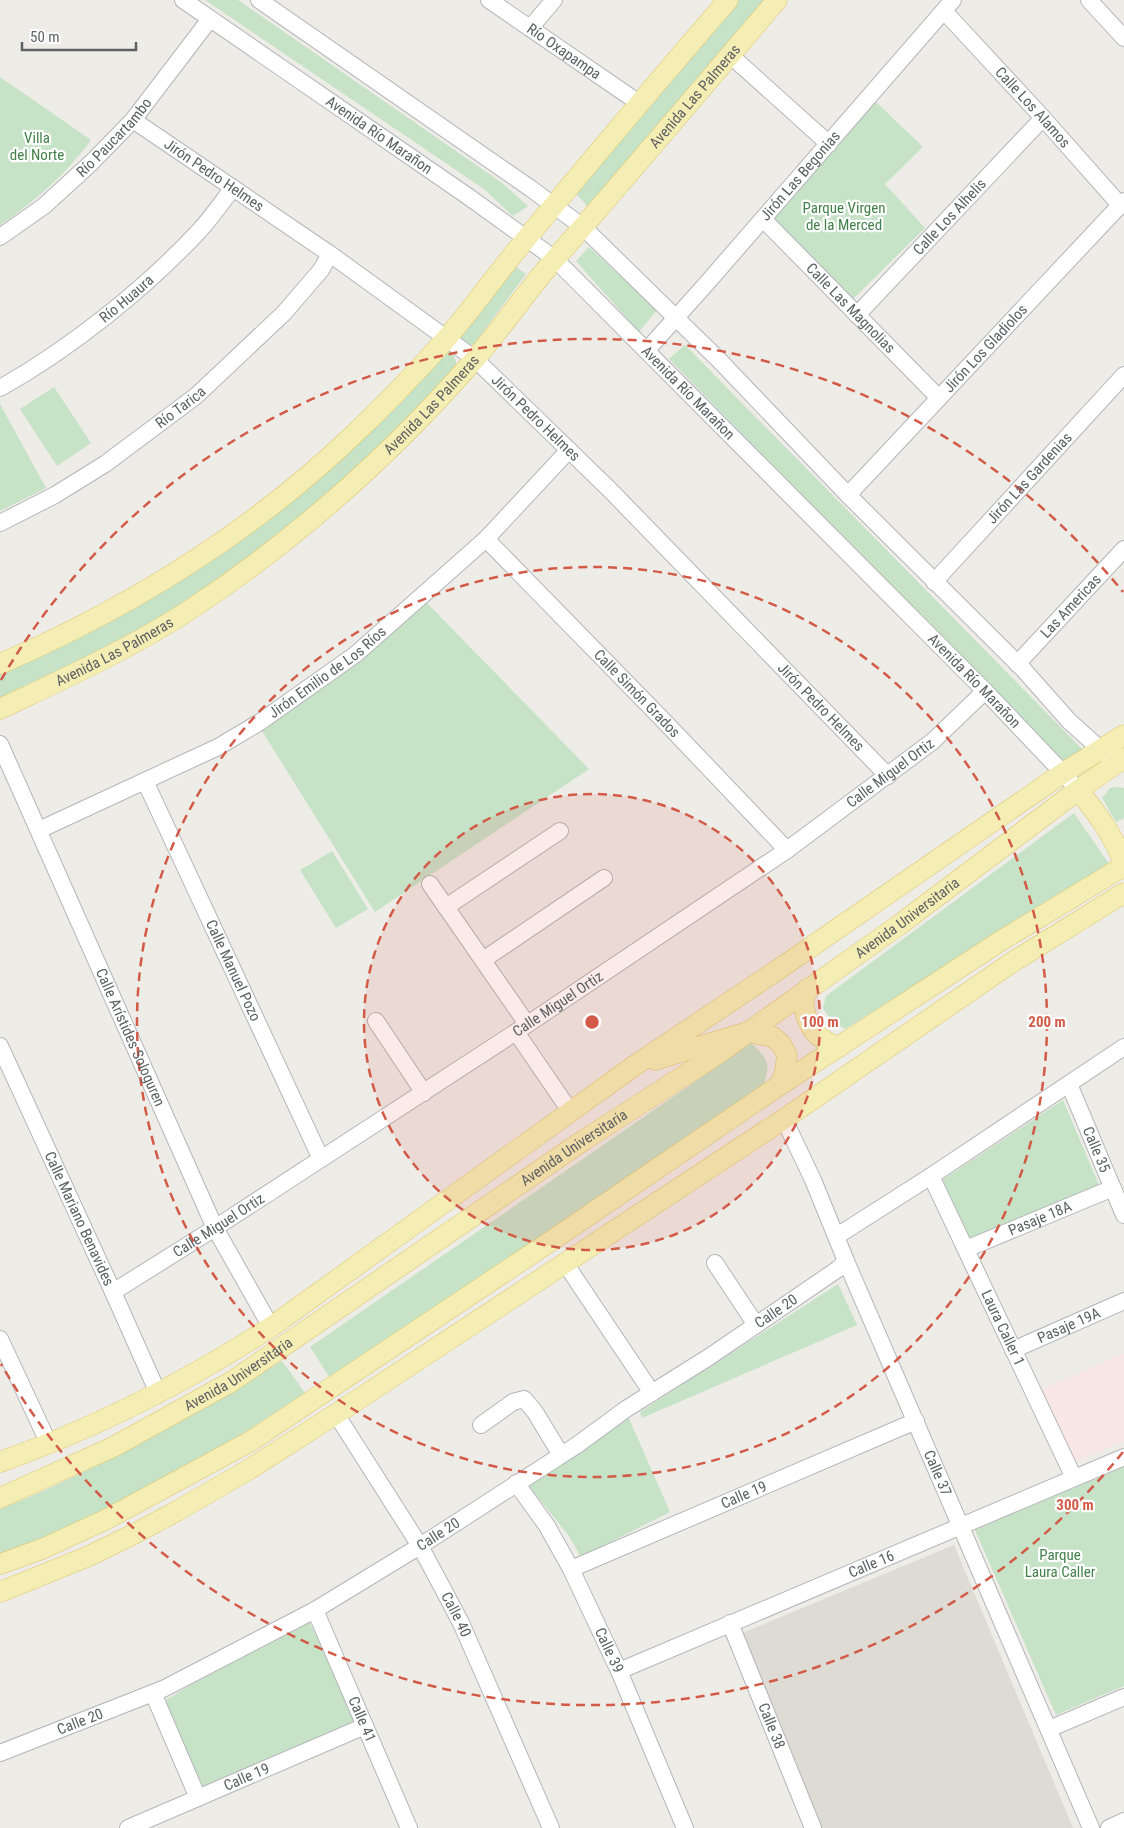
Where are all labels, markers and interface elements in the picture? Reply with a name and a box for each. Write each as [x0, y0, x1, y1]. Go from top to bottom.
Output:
scale bar [22, 20, 136, 52]
street label: Río Oxapampa [524, 20, 604, 83]
text: 50 m [30, 28, 60, 46]
street label: Avenida Las Palmeras [646, 41, 744, 152]
street label: Calle Los Alamos [991, 63, 1074, 152]
street label: Avenida Río Marañon [322, 92, 436, 178]
street label: Río Paucartambo [73, 94, 156, 181]
street label: Jirón Las Begonias [756, 127, 844, 224]
park label: Villa del Norte [10, 129, 64, 164]
street label: Jirón Pedro Helmes [161, 135, 267, 215]
street label: Calle Los Alhelis [909, 175, 990, 259]
park label: Parque Virgen de la Merced [802, 199, 886, 234]
street label: Calle Las Magnolias [802, 259, 899, 357]
street label: Río Huaura [96, 271, 157, 327]
street label: Jirón Los Gladiolos [940, 301, 1031, 396]
street label: Avenida Río Marañon [638, 342, 739, 443]
street label: Avenida Las Palmeras [380, 351, 483, 458]
street label: Jirón Pedro Helmes [488, 371, 584, 465]
street label: Río Tarica [152, 383, 210, 432]
street label: Jirón Las Gardenias [983, 429, 1076, 528]
street label: Las Americas [1037, 570, 1105, 642]
street label: Avenida Las Palmeras [53, 613, 177, 690]
street label: Jirón Emilio de Los Ríos [265, 622, 390, 722]
street label: Avenida Río Marañon [924, 630, 1024, 732]
street label: Calle Simón Grados [590, 646, 684, 741]
street label: Jirón Pedro Helmes [774, 659, 868, 755]
street label: Calle Miguel Ortiz [843, 734, 938, 811]
street label: Avenida Universitaria [852, 874, 963, 962]
street label: Calle Manuel Pozo [202, 917, 265, 1024]
street label: Calle Arístides Sologuren [92, 966, 169, 1109]
street label: Calle Miguel Ortiz [509, 967, 606, 1041]
centre of rings [583, 1013, 601, 1031]
text: 100 m [801, 1013, 839, 1031]
text: 200 m [1028, 1013, 1066, 1031]
street label: Avenida Universitaria [517, 1106, 631, 1190]
street label: Calle 35 [1079, 1124, 1114, 1175]
street label: Calle Mariano Benavides [41, 1149, 118, 1289]
street label: Calle Miguel Ortiz [170, 1189, 268, 1261]
street label: Pasaje 18A [1006, 1197, 1074, 1239]
street label: Laura Caller 1 [977, 1287, 1028, 1369]
street label: Calle 20 [751, 1290, 801, 1332]
street label: Pasaje 19A [1035, 1304, 1103, 1347]
street label: Avenida Universitaria [181, 1333, 296, 1415]
street label: Calle 37 [920, 1447, 955, 1499]
street label: Calle 19 [718, 1477, 769, 1513]
text: 300 m [1056, 1496, 1094, 1514]
street label: Calle 20 [413, 1514, 463, 1555]
street label: Calle 16 [846, 1546, 897, 1582]
park label: Parque Laura Caller [1025, 1546, 1096, 1581]
street label: Calle 40 [437, 1589, 475, 1640]
street label: Calle 39 [591, 1625, 628, 1676]
street label: Calle 41 [344, 1694, 380, 1745]
street label: Calle 38 [754, 1700, 789, 1751]
street label: Calle 20 [54, 1704, 106, 1739]
street label: Calle 19 [221, 1759, 272, 1795]

